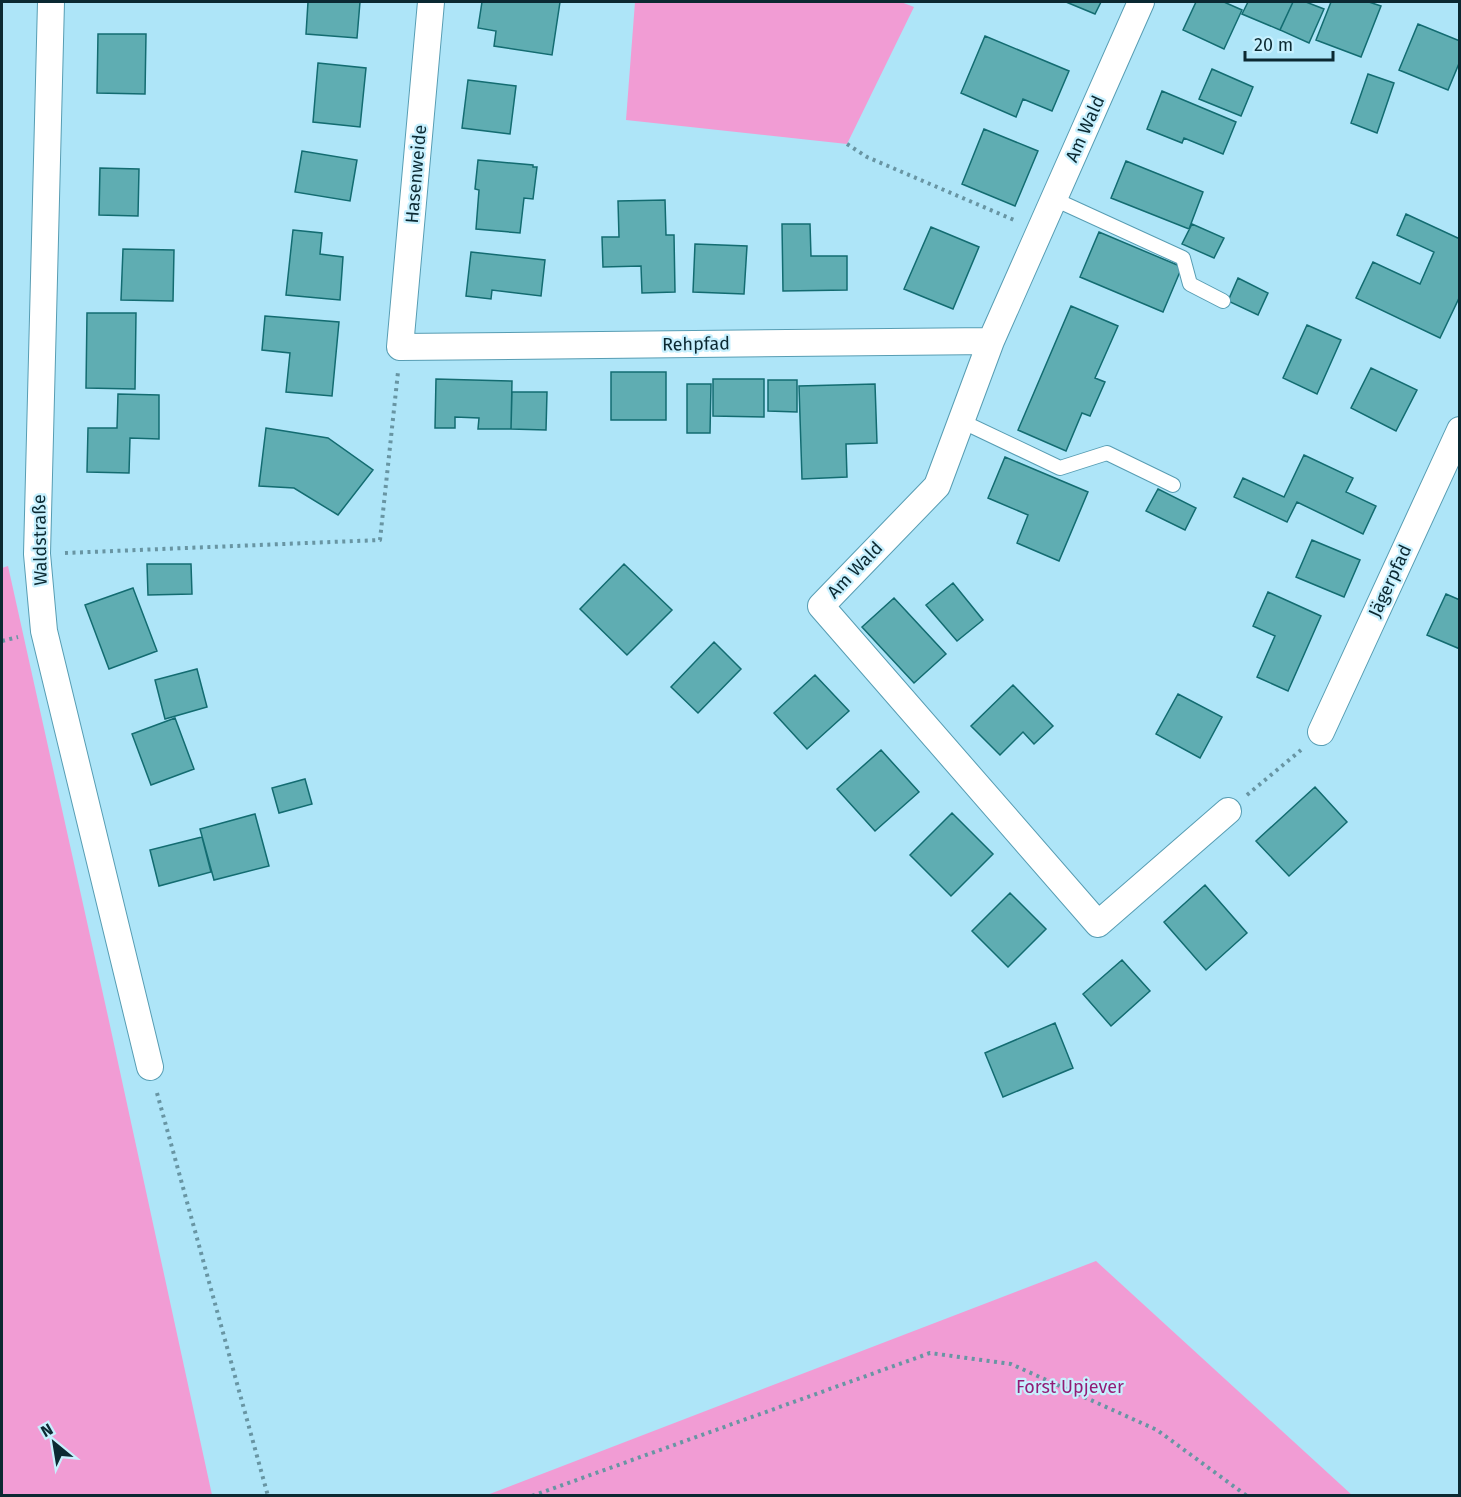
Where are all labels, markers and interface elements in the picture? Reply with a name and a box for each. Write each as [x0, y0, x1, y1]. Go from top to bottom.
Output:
scale bar [1245, 24, 1334, 62]
text: 20 m [1254, 34, 1293, 56]
street label: Am Wald [1061, 92, 1109, 166]
street label: Hasenweide [401, 124, 431, 224]
street label: Rehpfad [662, 332, 730, 356]
street label: Waldstraße [28, 494, 52, 586]
street label: Am Wald [823, 537, 887, 603]
street label: Jägerpfad [1364, 541, 1416, 621]
park label: Forst Upjever [1016, 1376, 1124, 1398]
north arrow [24, 1413, 84, 1473]
text: N [37, 1420, 56, 1441]

